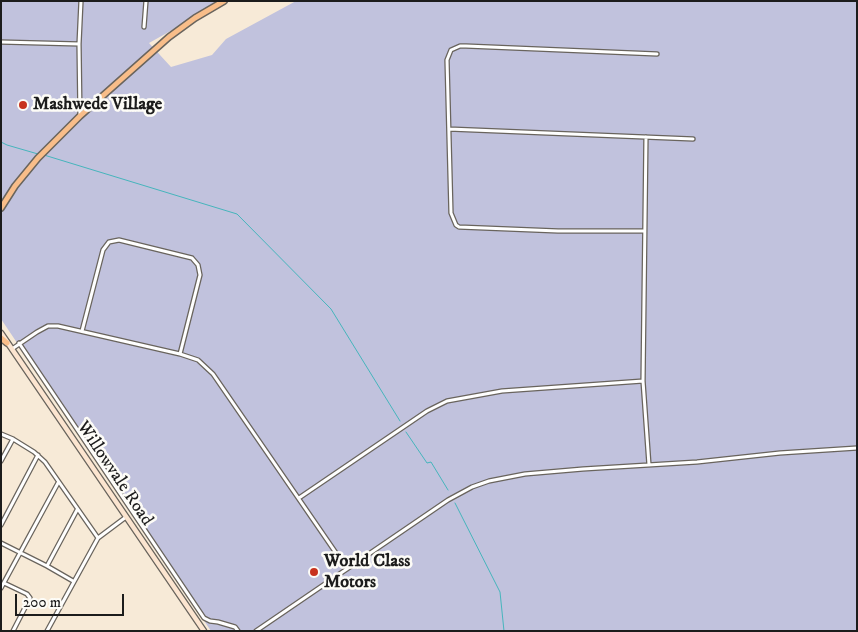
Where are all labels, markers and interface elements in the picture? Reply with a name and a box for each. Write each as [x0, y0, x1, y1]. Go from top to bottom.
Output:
place label: Mashwede Village [33, 94, 162, 116]
marker: Mashwede Village [17, 99, 29, 111]
street label: Willowvale Road [71, 418, 157, 530]
place label: World Class Motors [324, 551, 410, 594]
marker: World Class Motors [308, 566, 320, 578]
scale bar [18, 584, 126, 616]
text: 200 m [23, 593, 61, 612]

